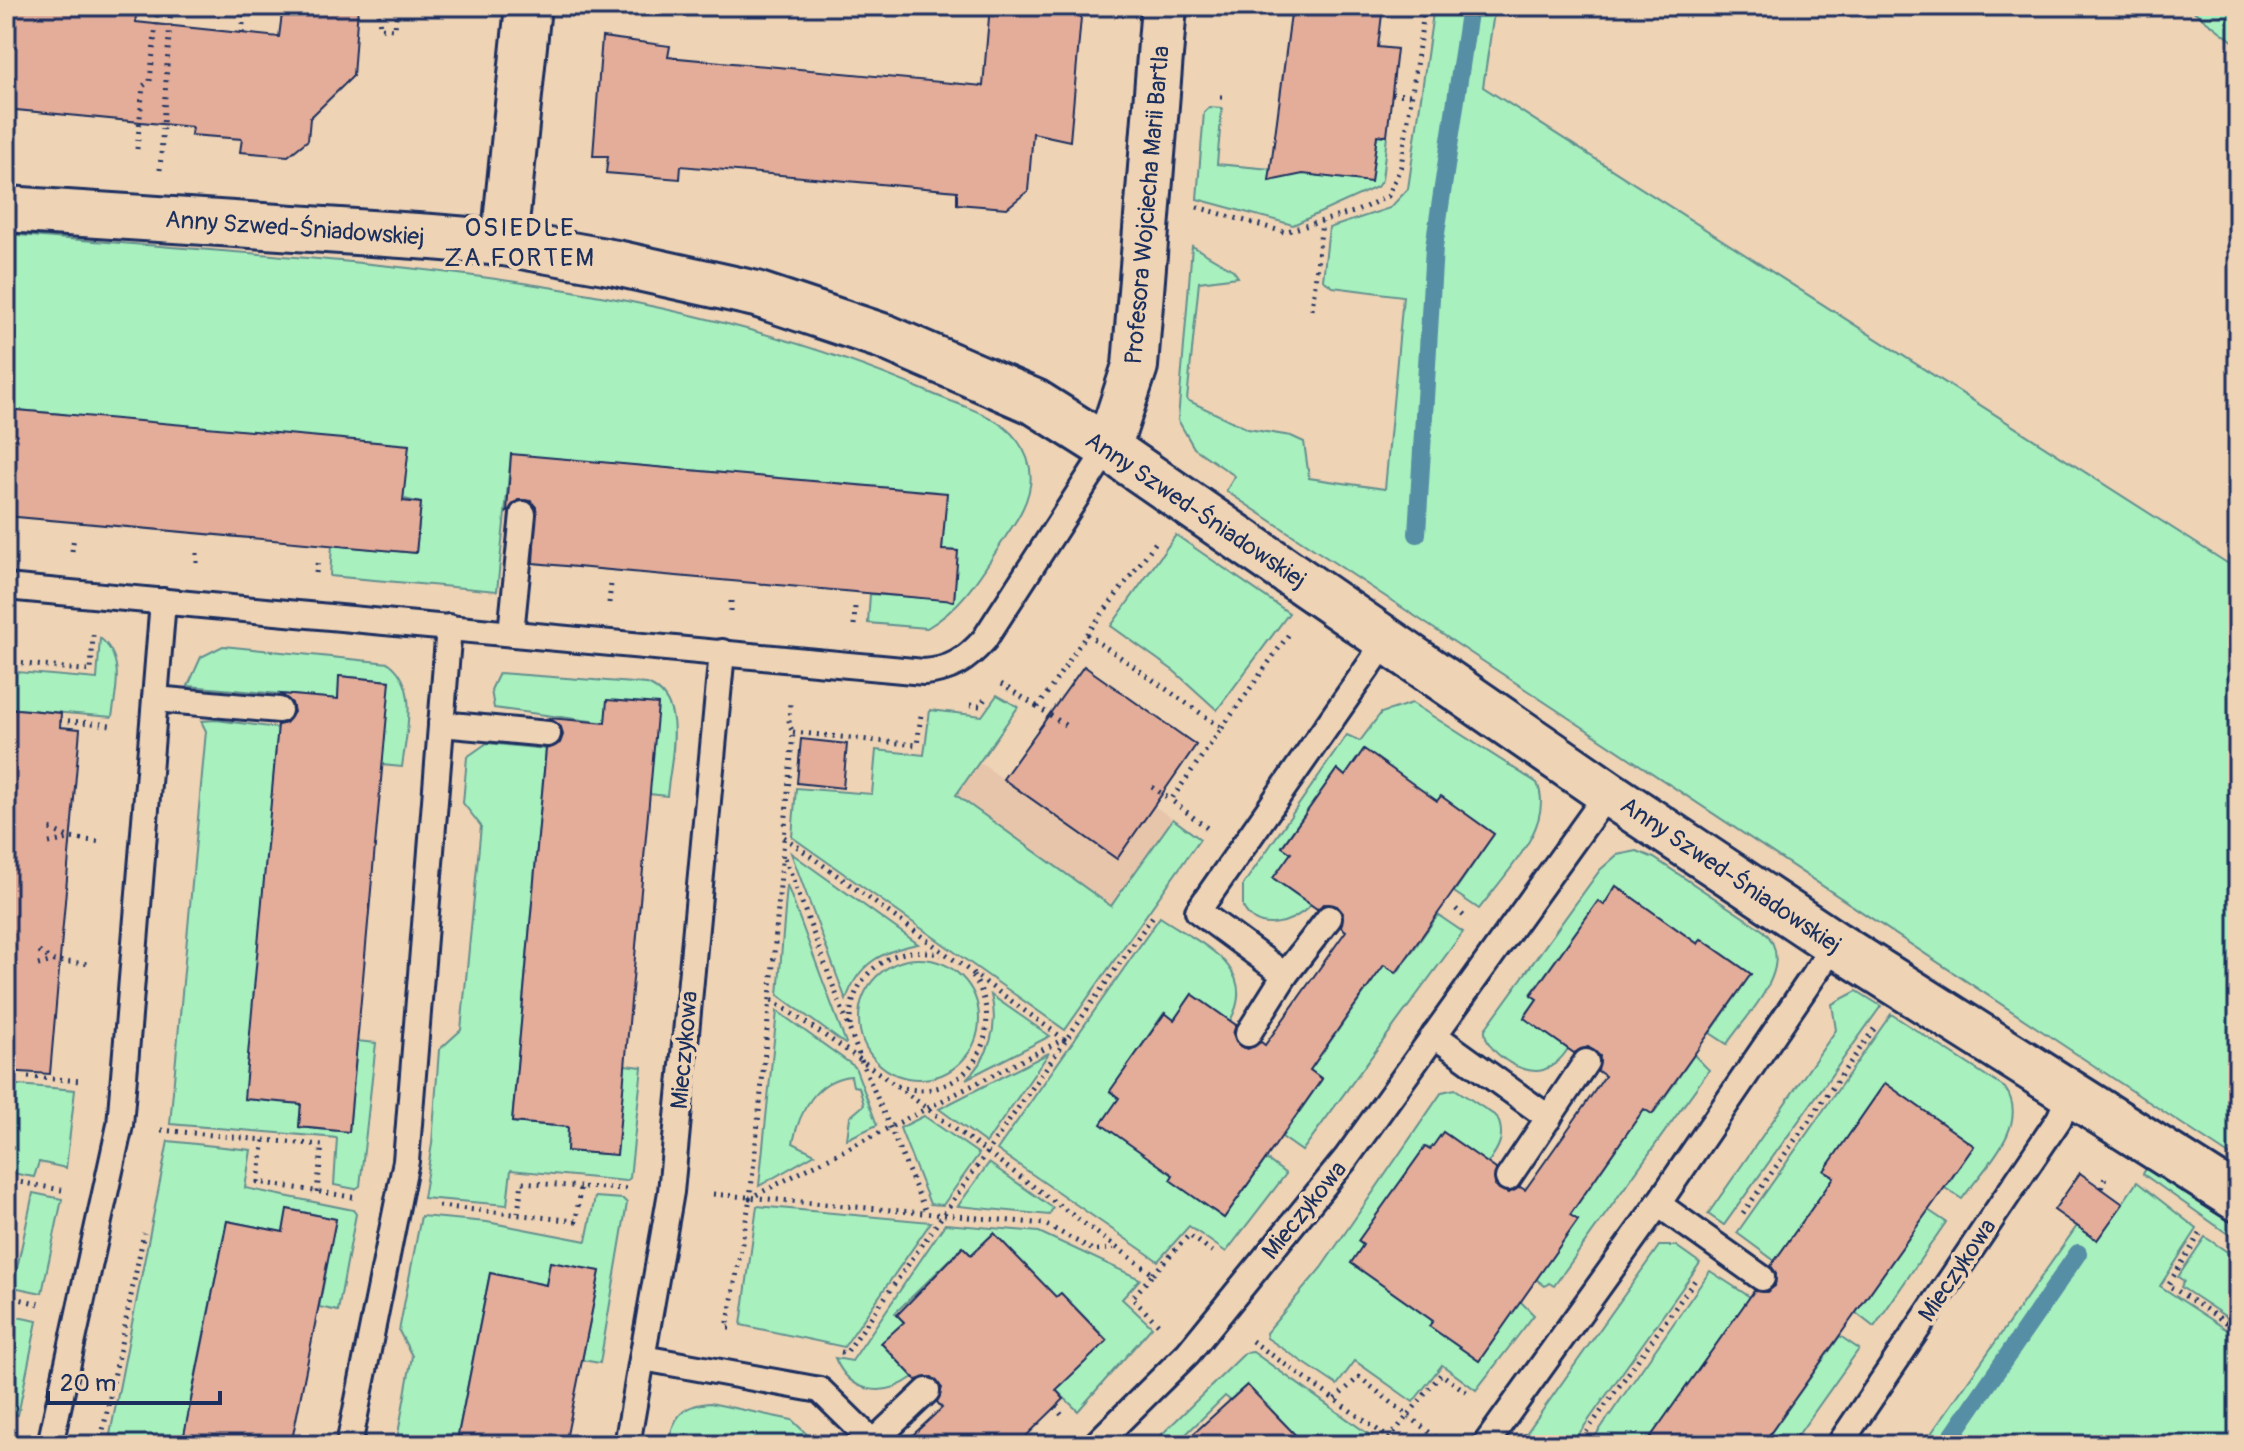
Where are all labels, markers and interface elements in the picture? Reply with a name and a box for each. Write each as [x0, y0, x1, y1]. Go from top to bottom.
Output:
street label: Profesora Wojciecha Marii Bartla [1119, 44, 1176, 366]
street label: Anny Szwed-Śniadowskiej [164, 205, 426, 252]
district label: OSIEDLE ZA FORTEM [444, 212, 596, 274]
street label: Anny Szwed-Śniadowskiej [1080, 426, 1312, 595]
street label: Anny Szwed-Śniadowskiej [1615, 791, 1847, 960]
street label: Mieczykowa [665, 990, 704, 1110]
street label: Mieczykowa [1256, 1155, 1353, 1265]
street label: Mieczykowa [1912, 1213, 2003, 1327]
scale bar [48, 1355, 220, 1405]
text: 20 m [60, 1369, 116, 1398]

